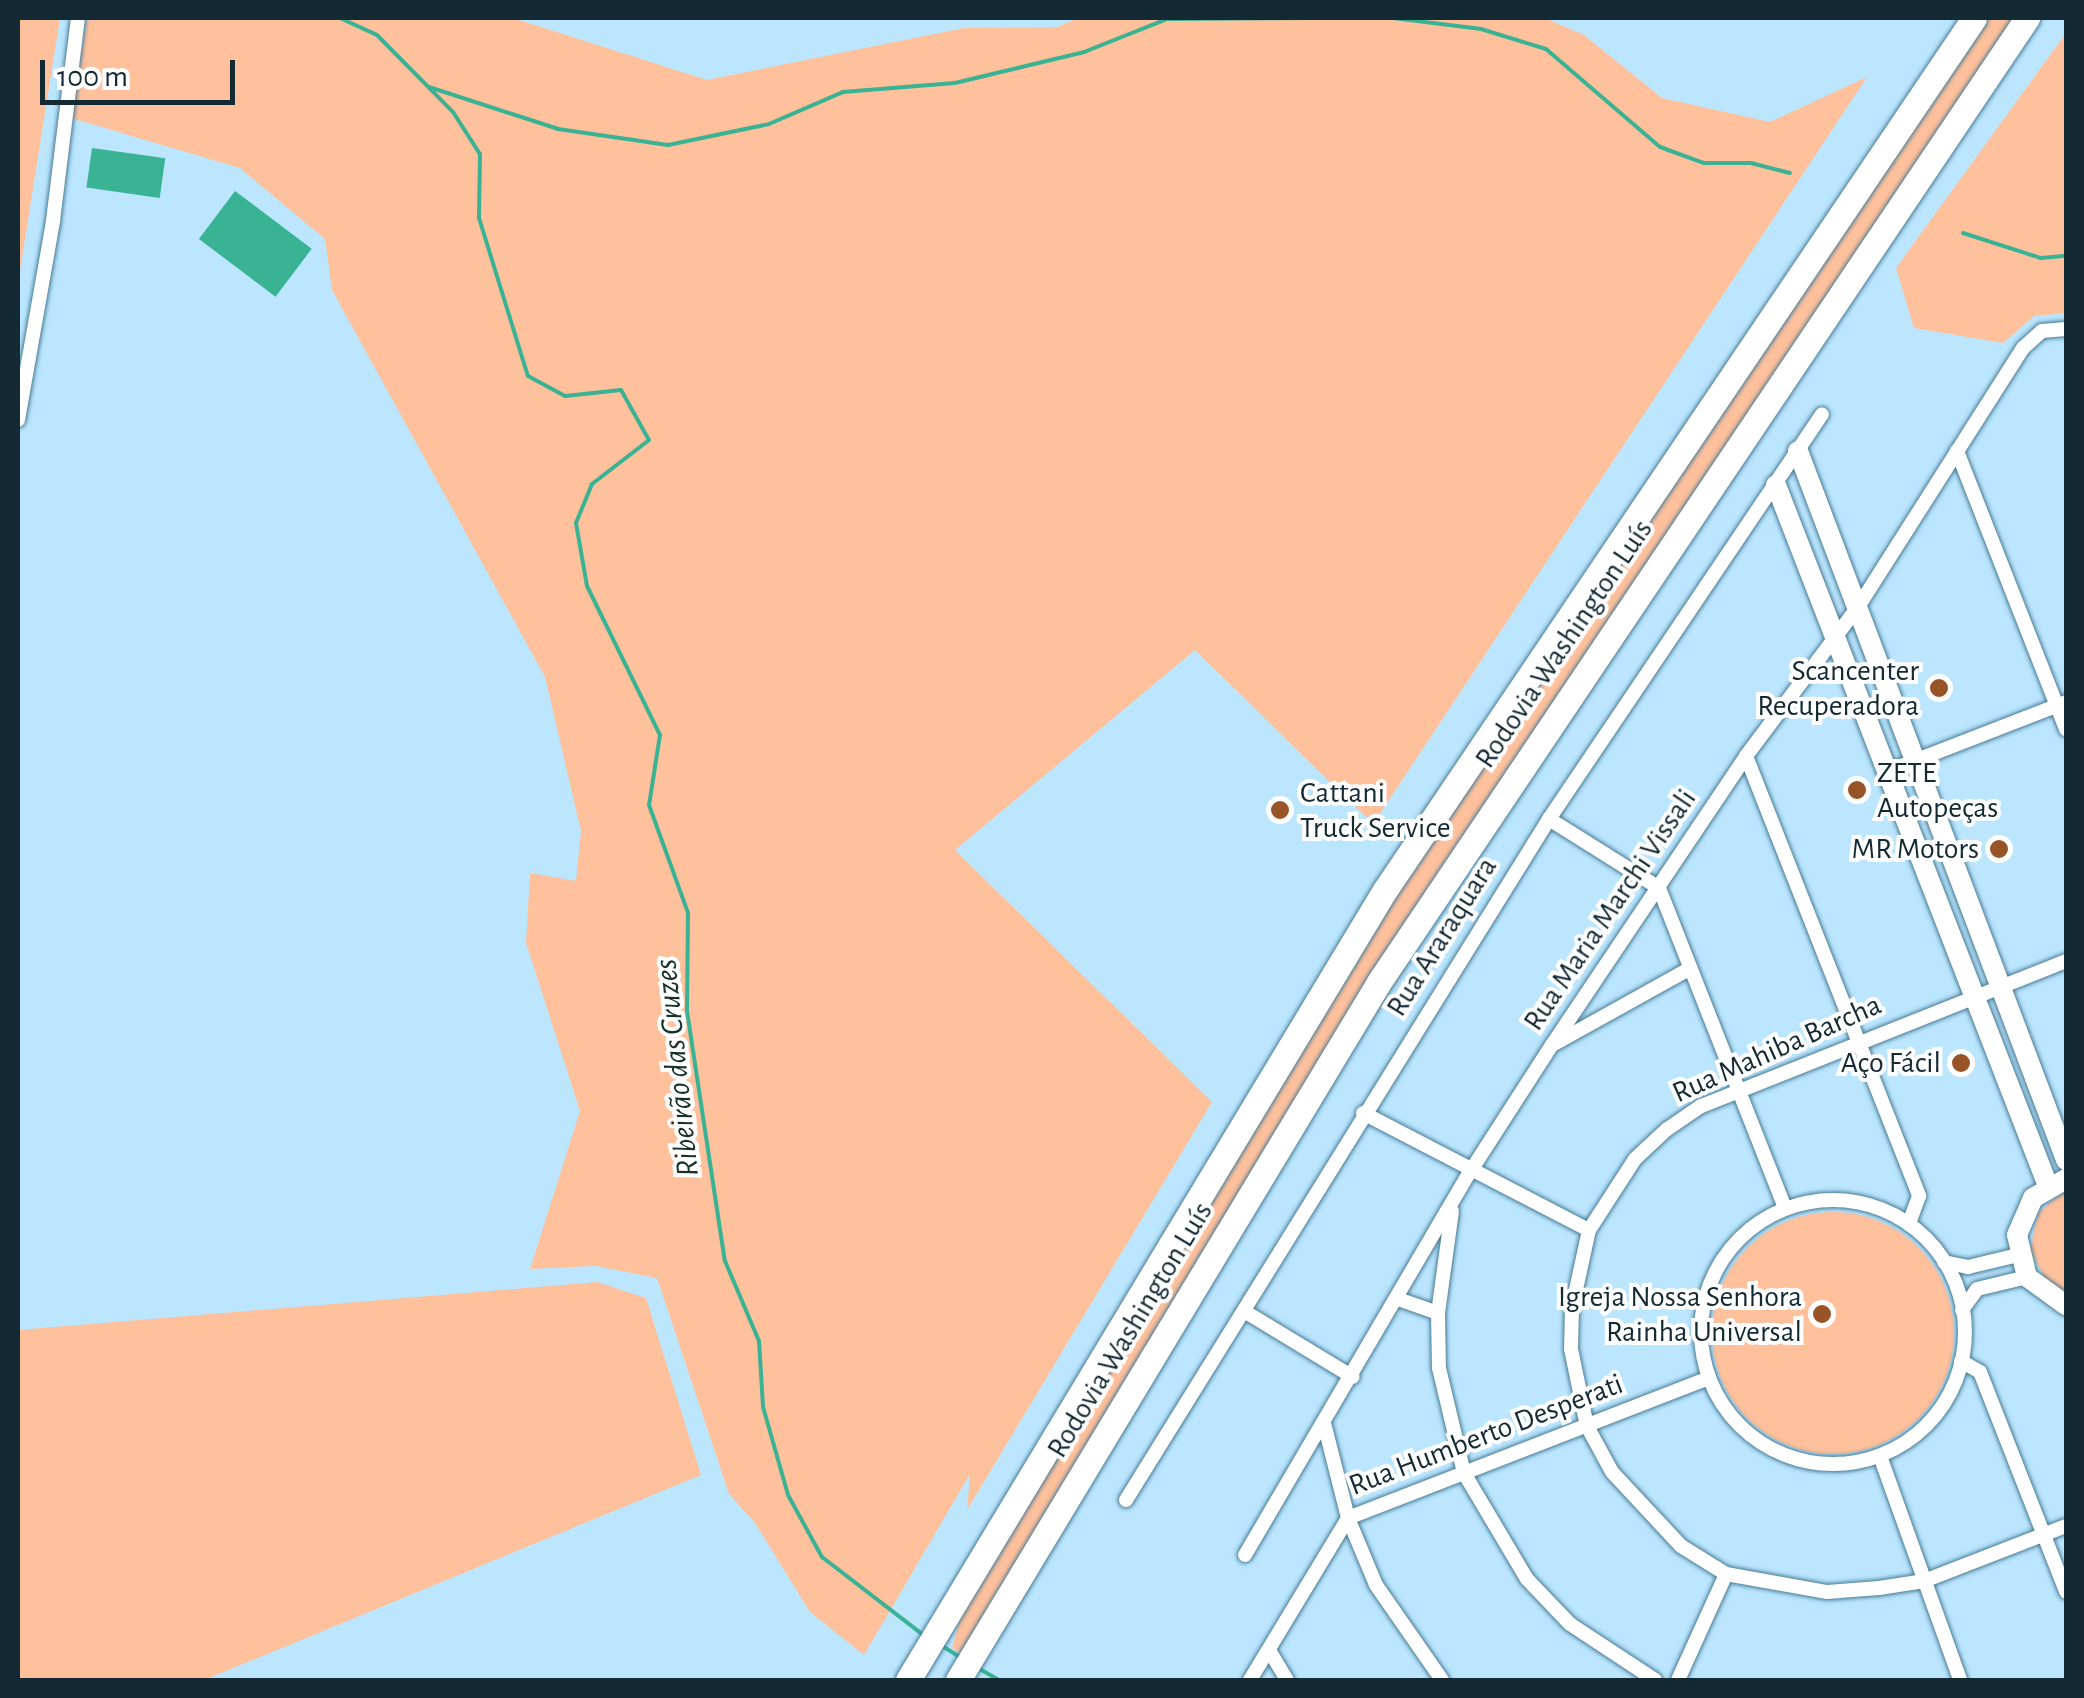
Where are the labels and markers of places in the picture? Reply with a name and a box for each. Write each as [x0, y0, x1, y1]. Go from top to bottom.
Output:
place label: Scancenter Recuperadora [1757, 653, 1919, 724]
marker: Scancenter Recuperadora [1928, 677, 1950, 699]
place label: ZETE Autopeças [1877, 755, 1998, 826]
place label: Cattani Truck Service [1300, 775, 1451, 846]
marker: ZETE Autopeças [1846, 779, 1868, 801]
marker: Cattani Truck Service [1269, 799, 1291, 821]
place label: MR Motors [1852, 831, 1979, 867]
marker: MR Motors [1988, 838, 2010, 860]
place label: Aço Fácil [1841, 1045, 1941, 1081]
marker: Aço Fácil [1950, 1052, 1972, 1074]
place label: Igreja Nossa Senhora Rainha Universal [1558, 1279, 1802, 1350]
marker: Igreja Nossa Senhora Rainha Universal [1811, 1303, 1833, 1325]

